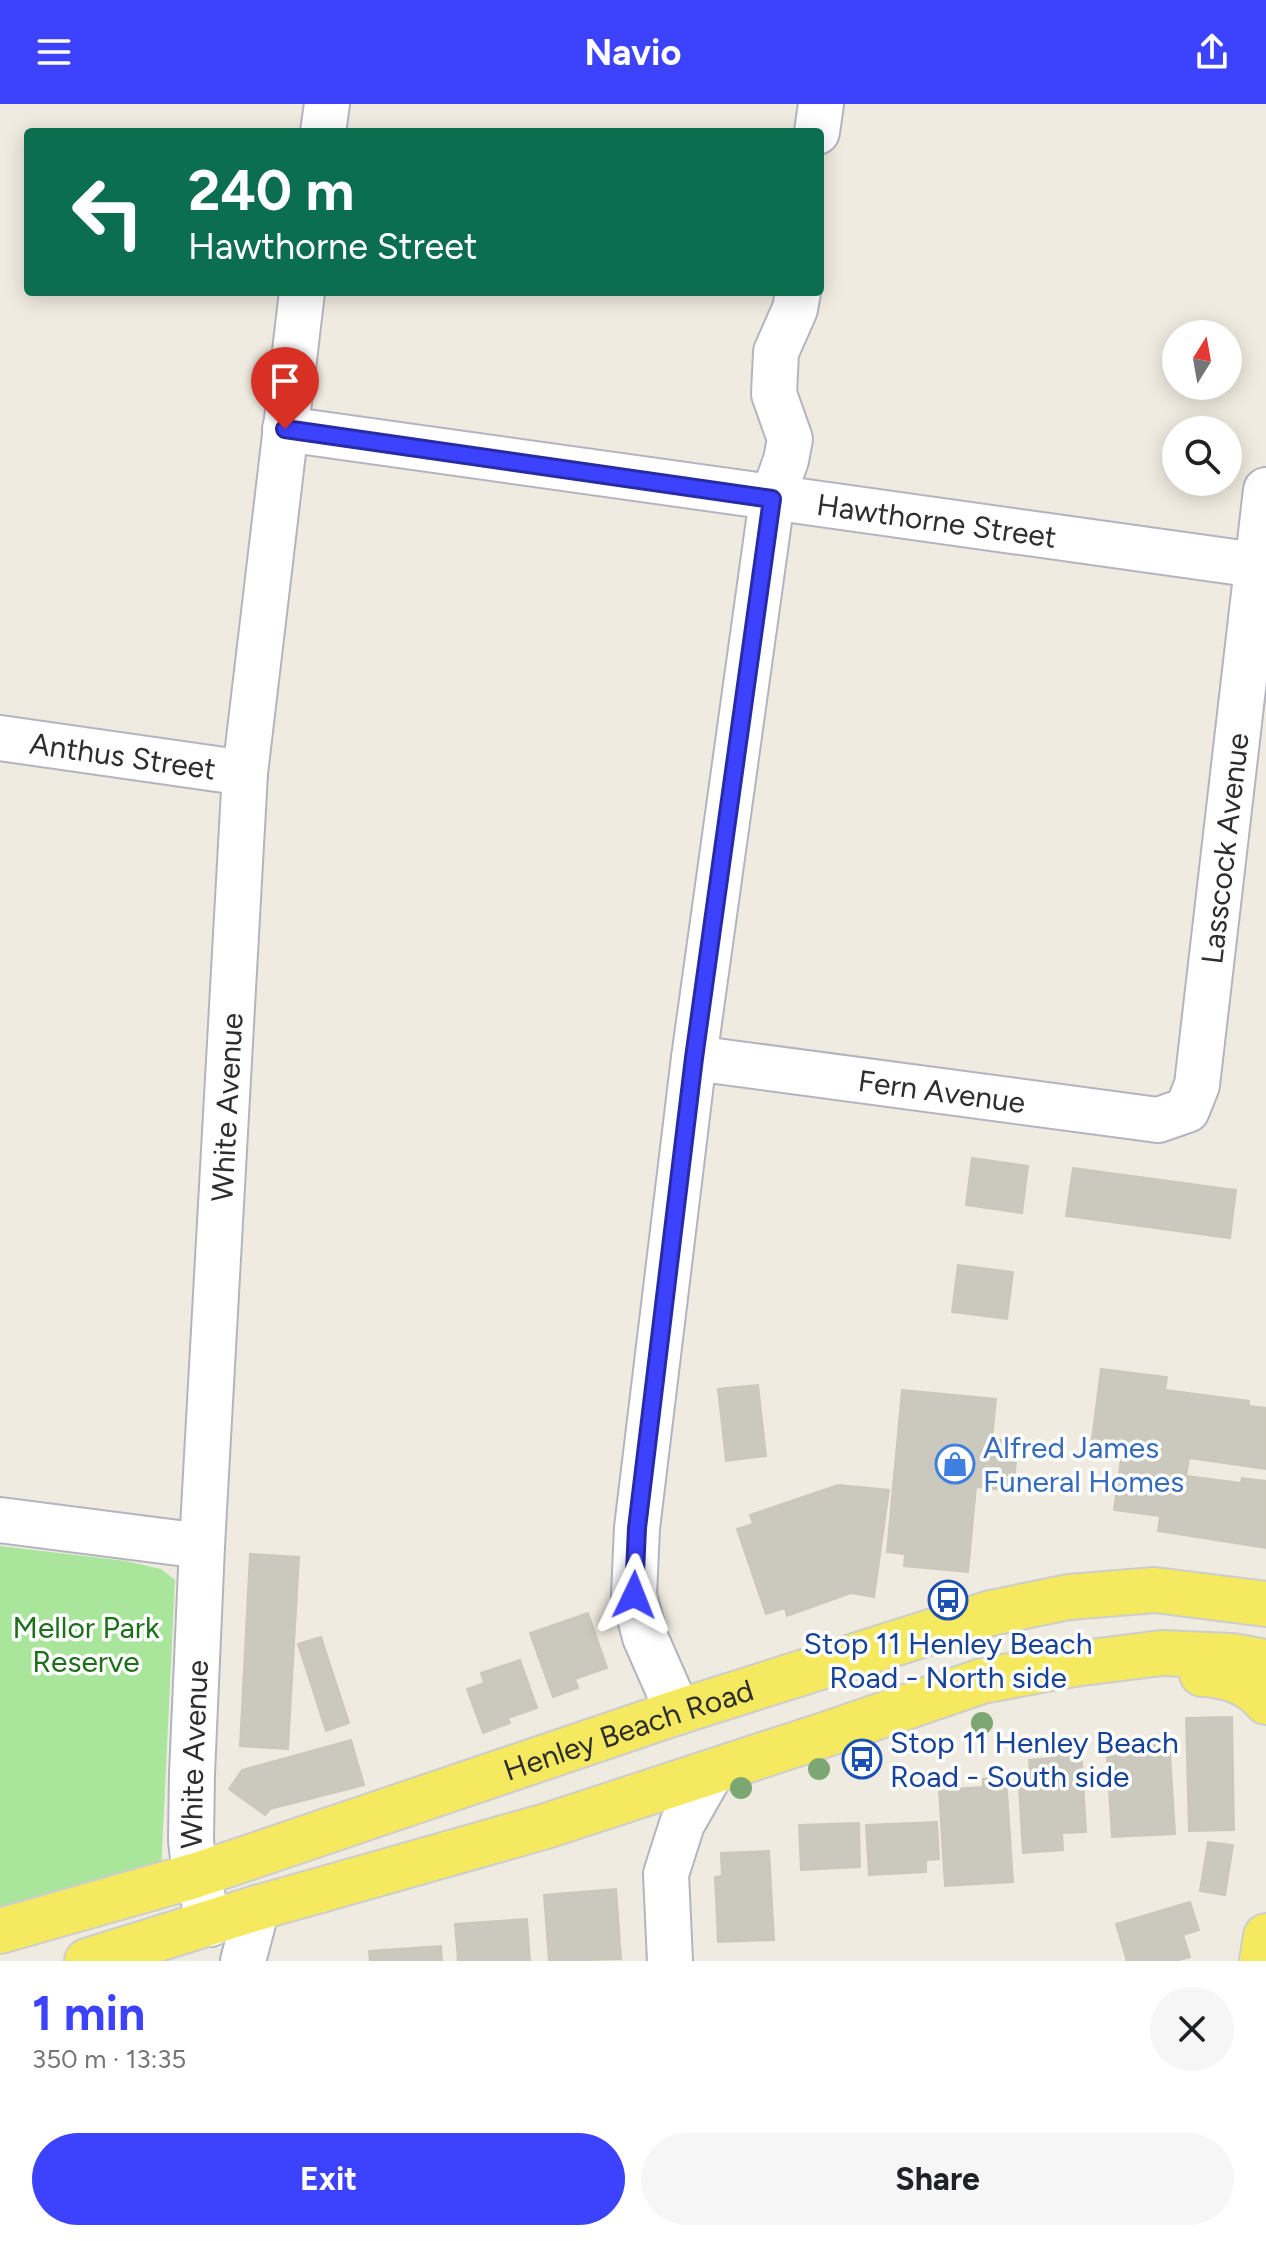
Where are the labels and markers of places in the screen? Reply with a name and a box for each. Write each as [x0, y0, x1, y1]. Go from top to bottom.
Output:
pin [251, 347, 319, 429]
place label: Alfred James Funeral Homes [983, 1429, 1184, 1500]
shop icon: Alfred James Funeral Homes [934, 1443, 976, 1485]
bus stop icon: Stop 11 Henley Beach Road - North side [927, 1579, 969, 1621]
place label: Stop 11 Henley Beach Road - North side [804, 1625, 1092, 1696]
place label: Stop 11 Henley Beach Road - South side [890, 1724, 1179, 1795]
bus stop icon: Stop 11 Henley Beach Road - South side [841, 1738, 883, 1780]

